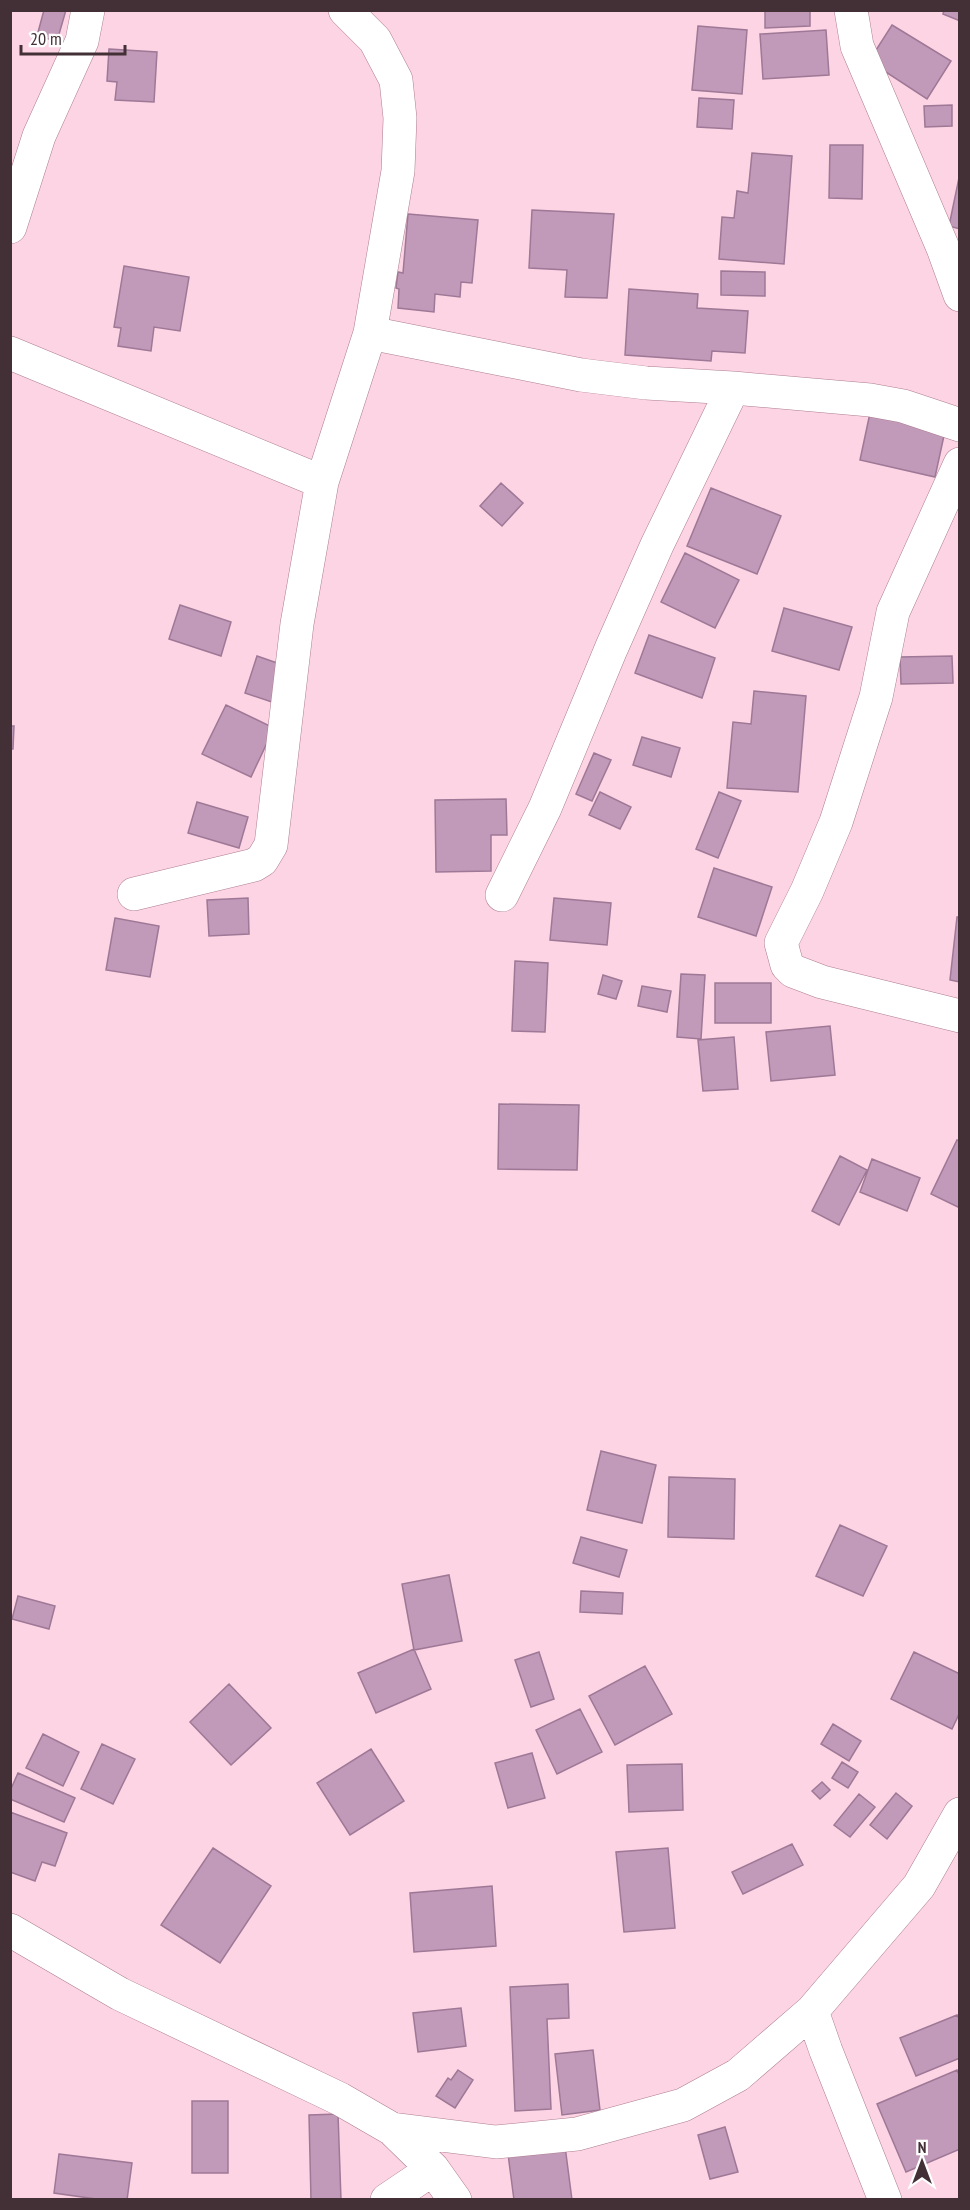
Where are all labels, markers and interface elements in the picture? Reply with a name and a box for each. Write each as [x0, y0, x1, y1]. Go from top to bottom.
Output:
scale bar [21, 18, 124, 56]
text: 20 m [30, 27, 62, 50]
north arrow [892, 2132, 952, 2192]
text: N [918, 2137, 926, 2157]

